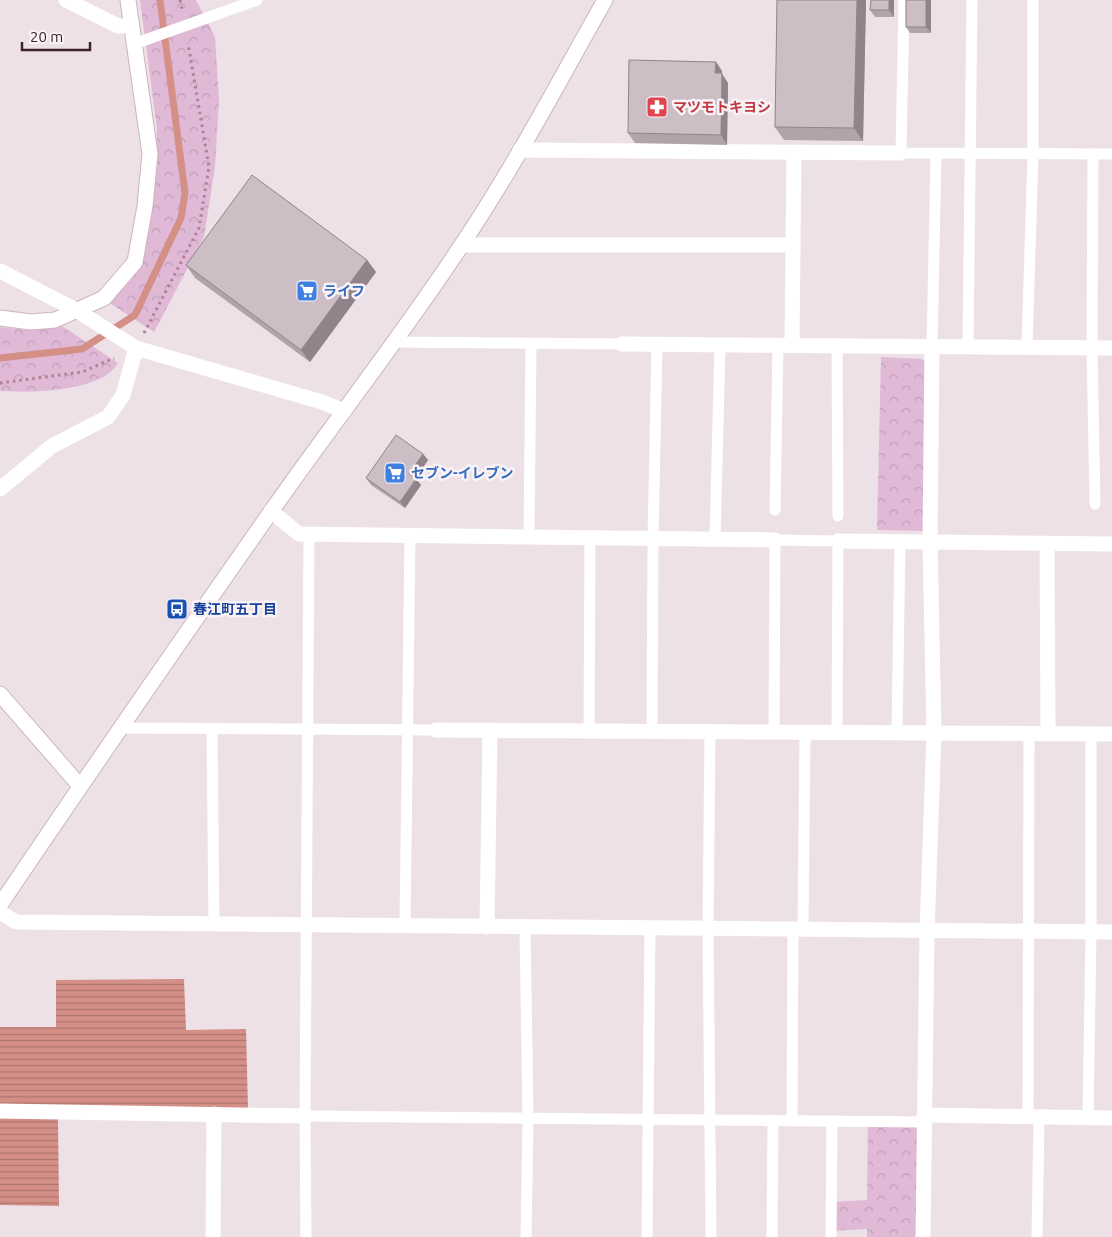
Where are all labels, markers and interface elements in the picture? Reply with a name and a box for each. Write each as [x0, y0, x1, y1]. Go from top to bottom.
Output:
scale bar [22, 20, 90, 52]
text: 20 m [30, 28, 63, 45]
pharmacy icon: マツモトキヨシ [645, 95, 669, 119]
place label: マツモトキヨシ [673, 99, 771, 115]
supermarket icon: ライフ [295, 279, 319, 303]
place label: ライフ [323, 283, 365, 299]
supermarket icon: セブン-イレブン [383, 461, 407, 485]
place label: セブン-イレブン [411, 465, 514, 481]
bus stop icon: 春江町五丁目 [165, 597, 189, 621]
place label: 春江町五丁目 [193, 601, 277, 617]

